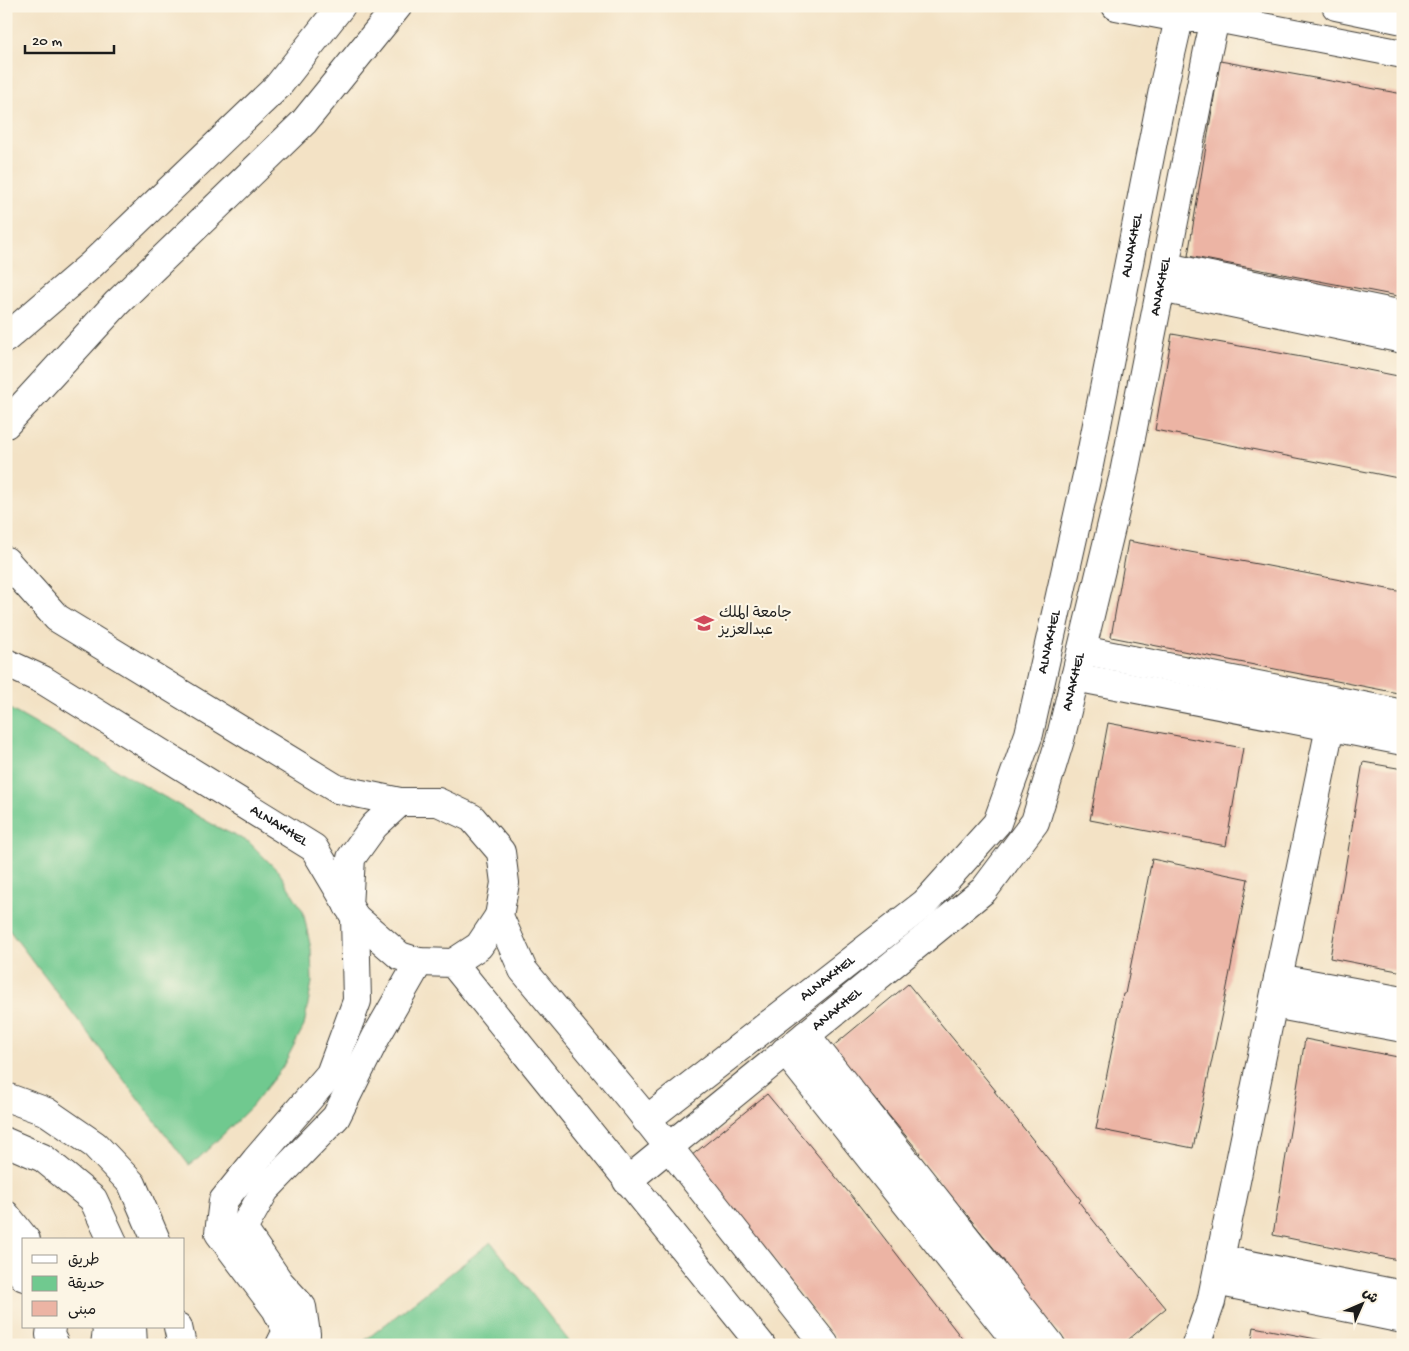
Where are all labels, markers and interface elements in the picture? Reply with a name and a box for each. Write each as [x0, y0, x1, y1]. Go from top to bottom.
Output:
scale bar [25, 22, 114, 54]
text: 20 m [32, 33, 62, 51]
street label: ALNAKHEL [1117, 212, 1148, 279]
street label: ANAKHEL [1146, 255, 1176, 317]
place label: جامعة الملك عبدالعزيز [717, 605, 792, 640]
street label: ALNAKHEL [1034, 608, 1066, 675]
school or university icon: جامعة الملك عبدالعزيز [693, 612, 715, 634]
street label: ANAKHEL [1058, 651, 1090, 713]
street label: ALNAKHEL [246, 801, 311, 851]
street label: ALNAKHEL [796, 952, 859, 1006]
street label: ANAKHEL [808, 984, 866, 1035]
legend [22, 1238, 185, 1328]
text: طريق [68, 1252, 100, 1270]
text: حديقة [68, 1276, 105, 1294]
north arrow [1336, 1278, 1386, 1328]
text: ش [1358, 1285, 1381, 1308]
text: مبنى [68, 1302, 96, 1320]

